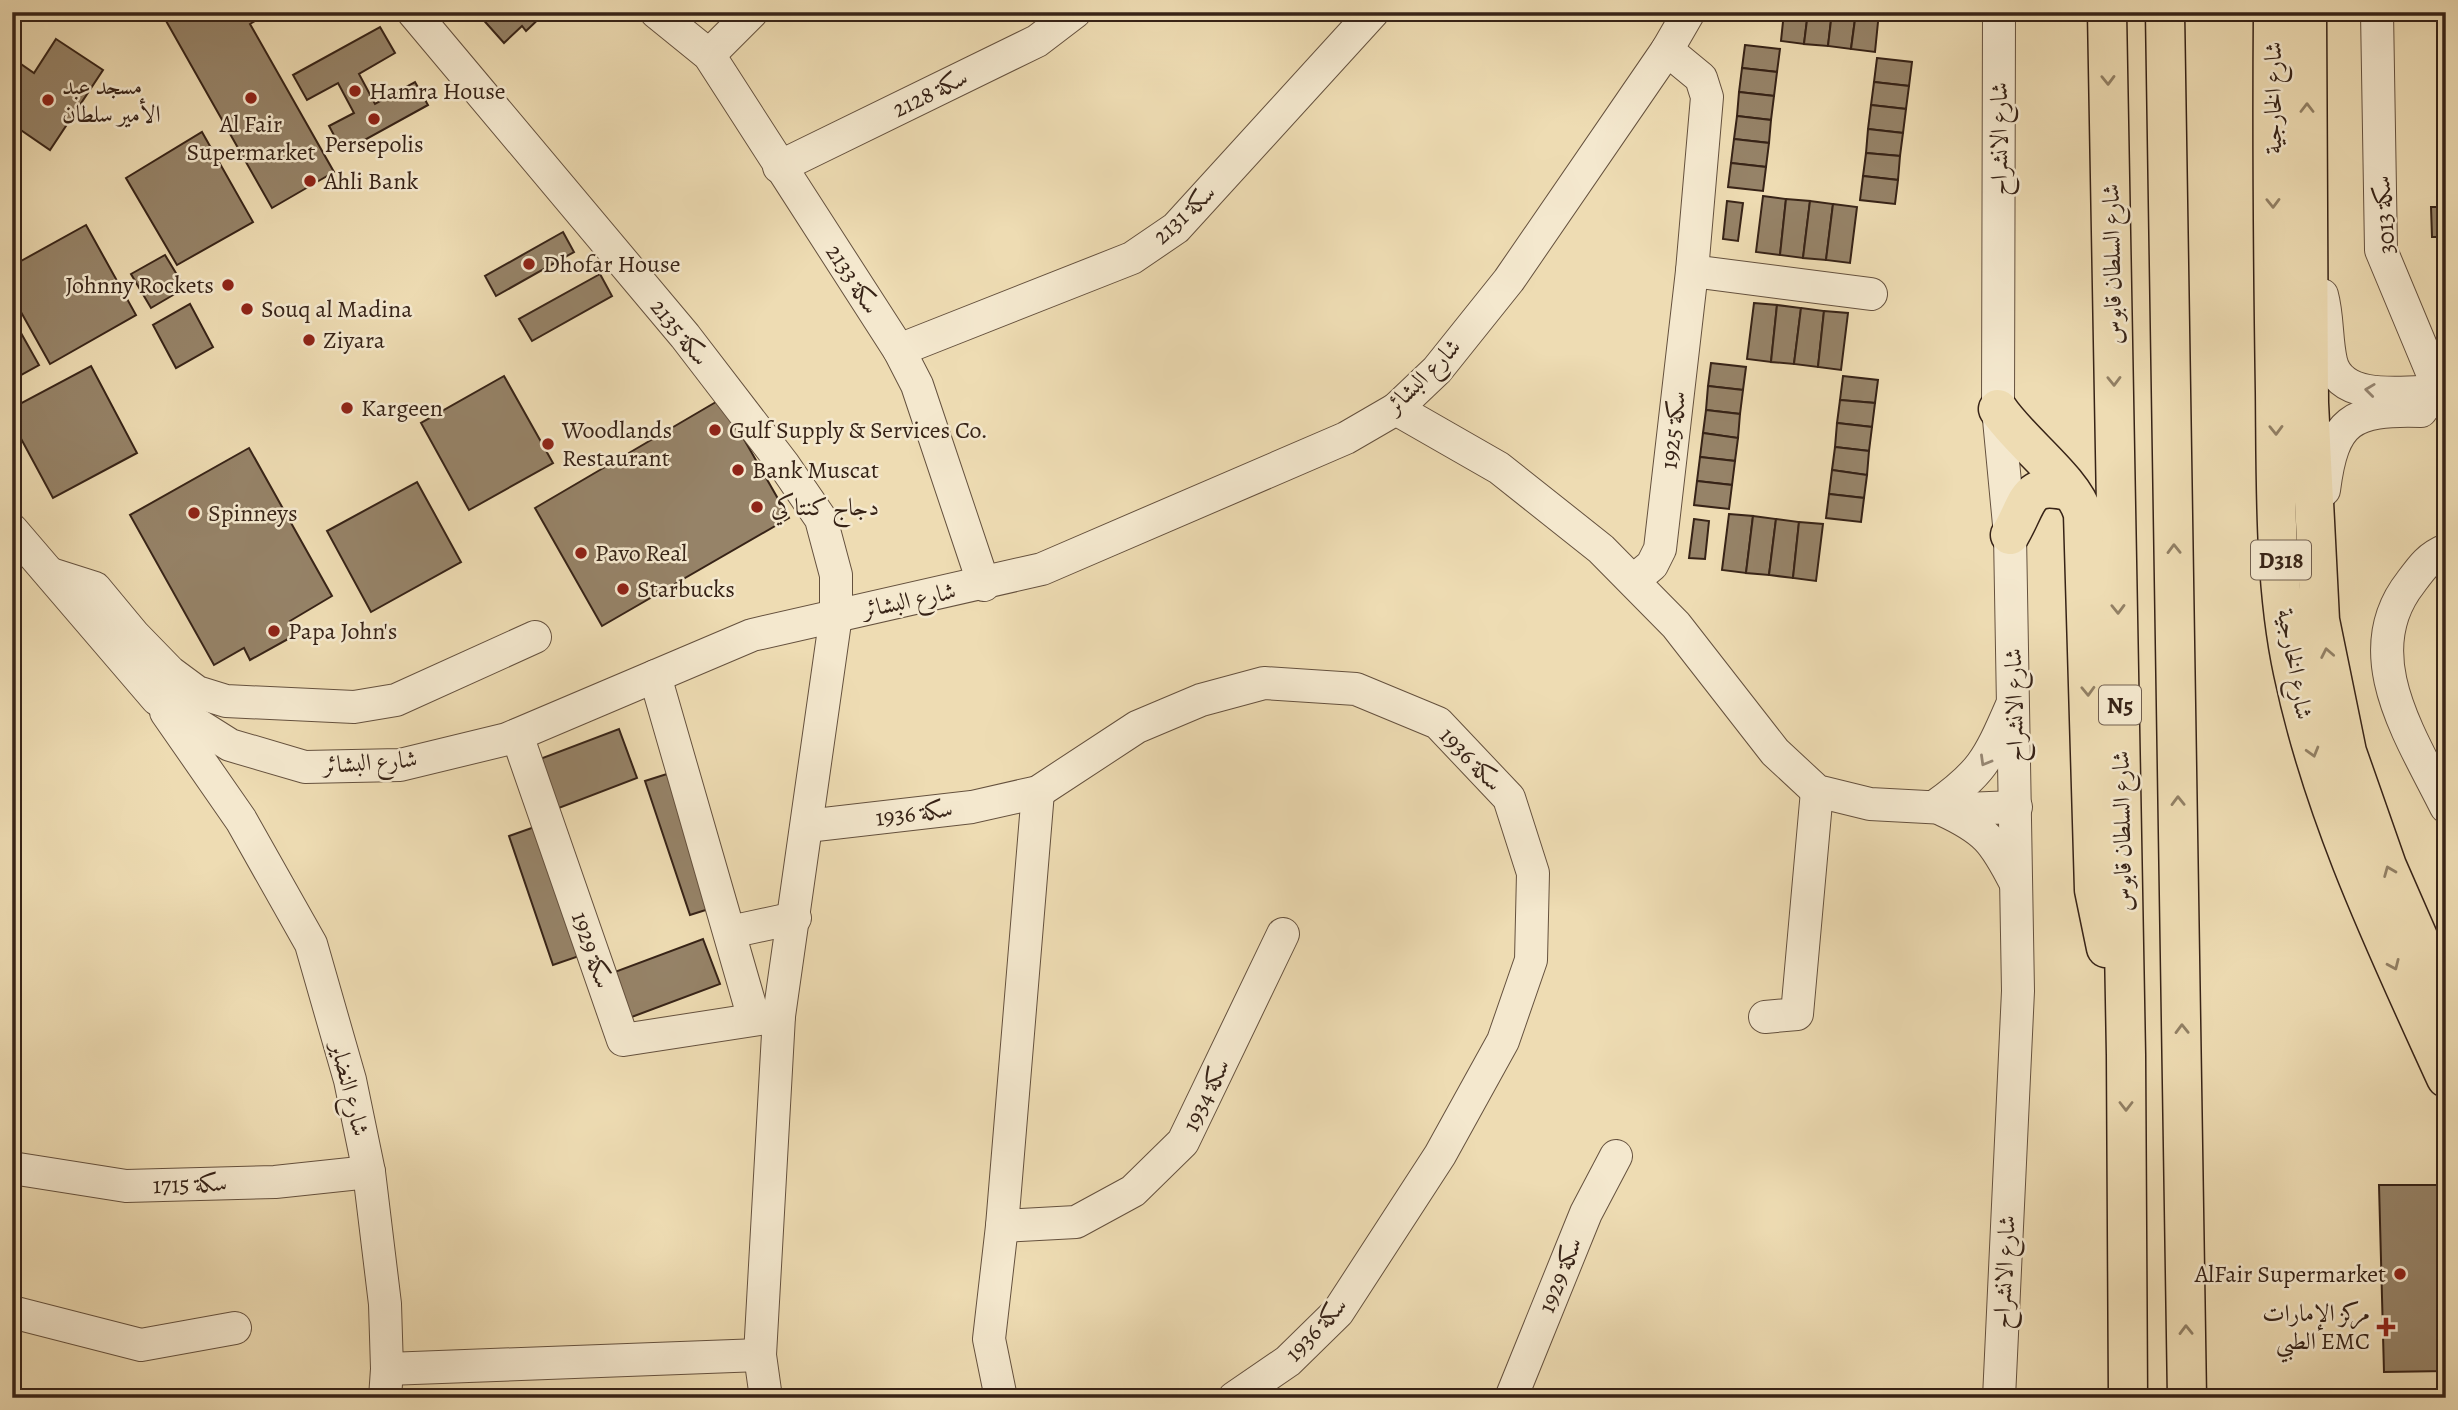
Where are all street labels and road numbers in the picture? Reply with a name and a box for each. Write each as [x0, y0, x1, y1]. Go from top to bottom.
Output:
street label: شارع الخارجية [2257, 42, 2293, 154]
street label: سكة 2128 [887, 61, 973, 125]
street label: شارع الانشراح [1983, 82, 2020, 196]
street label: سكة 3013 [2365, 175, 2403, 255]
street label: سكة 2131 [1146, 177, 1222, 251]
street label: شارع السلطان قابوس [2095, 183, 2133, 345]
street label: سكة 2133 [819, 238, 887, 320]
street label: سكة 2135 [643, 292, 717, 372]
street label: شارع البشائر [1376, 331, 1471, 426]
street label: سكة 1925 [1652, 389, 1694, 471]
road number: D318 [2251, 540, 2311, 580]
street label: شارع البشائر [856, 574, 960, 630]
street label: شارع الخارجية [2266, 606, 2321, 723]
street label: شارع الانشراح [1997, 648, 2036, 762]
road number: N5 [2099, 685, 2141, 724]
street label: سكة 1936 [1432, 720, 1510, 798]
street label: شارع البشائر [319, 743, 419, 785]
street label: شارع السلطان قابوس [2105, 750, 2143, 912]
street label: سكة 1936 [873, 792, 955, 834]
street label: سكة 1929 [564, 907, 620, 993]
street label: شارع النضاير [318, 1036, 377, 1140]
street label: سكة 1934 [1175, 1053, 1237, 1137]
street label: سكة 1715 [152, 1167, 228, 1201]
street label: شارع الانشراح [1985, 1214, 2028, 1330]
street label: سكة 1929 [1530, 1232, 1590, 1318]
street label: سكة 1936 [1278, 1290, 1354, 1368]

